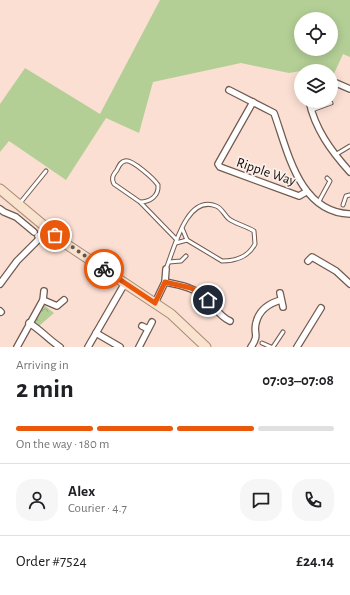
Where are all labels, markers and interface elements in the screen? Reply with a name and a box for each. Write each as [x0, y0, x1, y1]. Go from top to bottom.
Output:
map controls [294, 12, 338, 108]
button: locate [294, 12, 338, 56]
button: layers [294, 64, 338, 108]
street label: Ripple Way [235, 155, 297, 189]
pin [38, 218, 72, 252]
icon: bag [44, 224, 66, 246]
courier [84, 249, 124, 289]
icon: bike [93, 258, 115, 280]
pin [191, 283, 225, 317]
icon: home [197, 289, 219, 311]
text: Arriving in [16, 359, 69, 372]
text: 07:03–07:08 [262, 373, 334, 388]
text: 2 min [16, 376, 74, 402]
text: On the way · 180 m [16, 438, 109, 451]
button: person [16, 479, 58, 521]
button: chat [240, 479, 282, 521]
button: phone [292, 479, 334, 521]
text: Alex [68, 484, 95, 499]
text: Courier · 4.7 [68, 502, 127, 515]
text: Order #7524 [16, 554, 87, 569]
text: £24.14 [296, 554, 334, 569]

